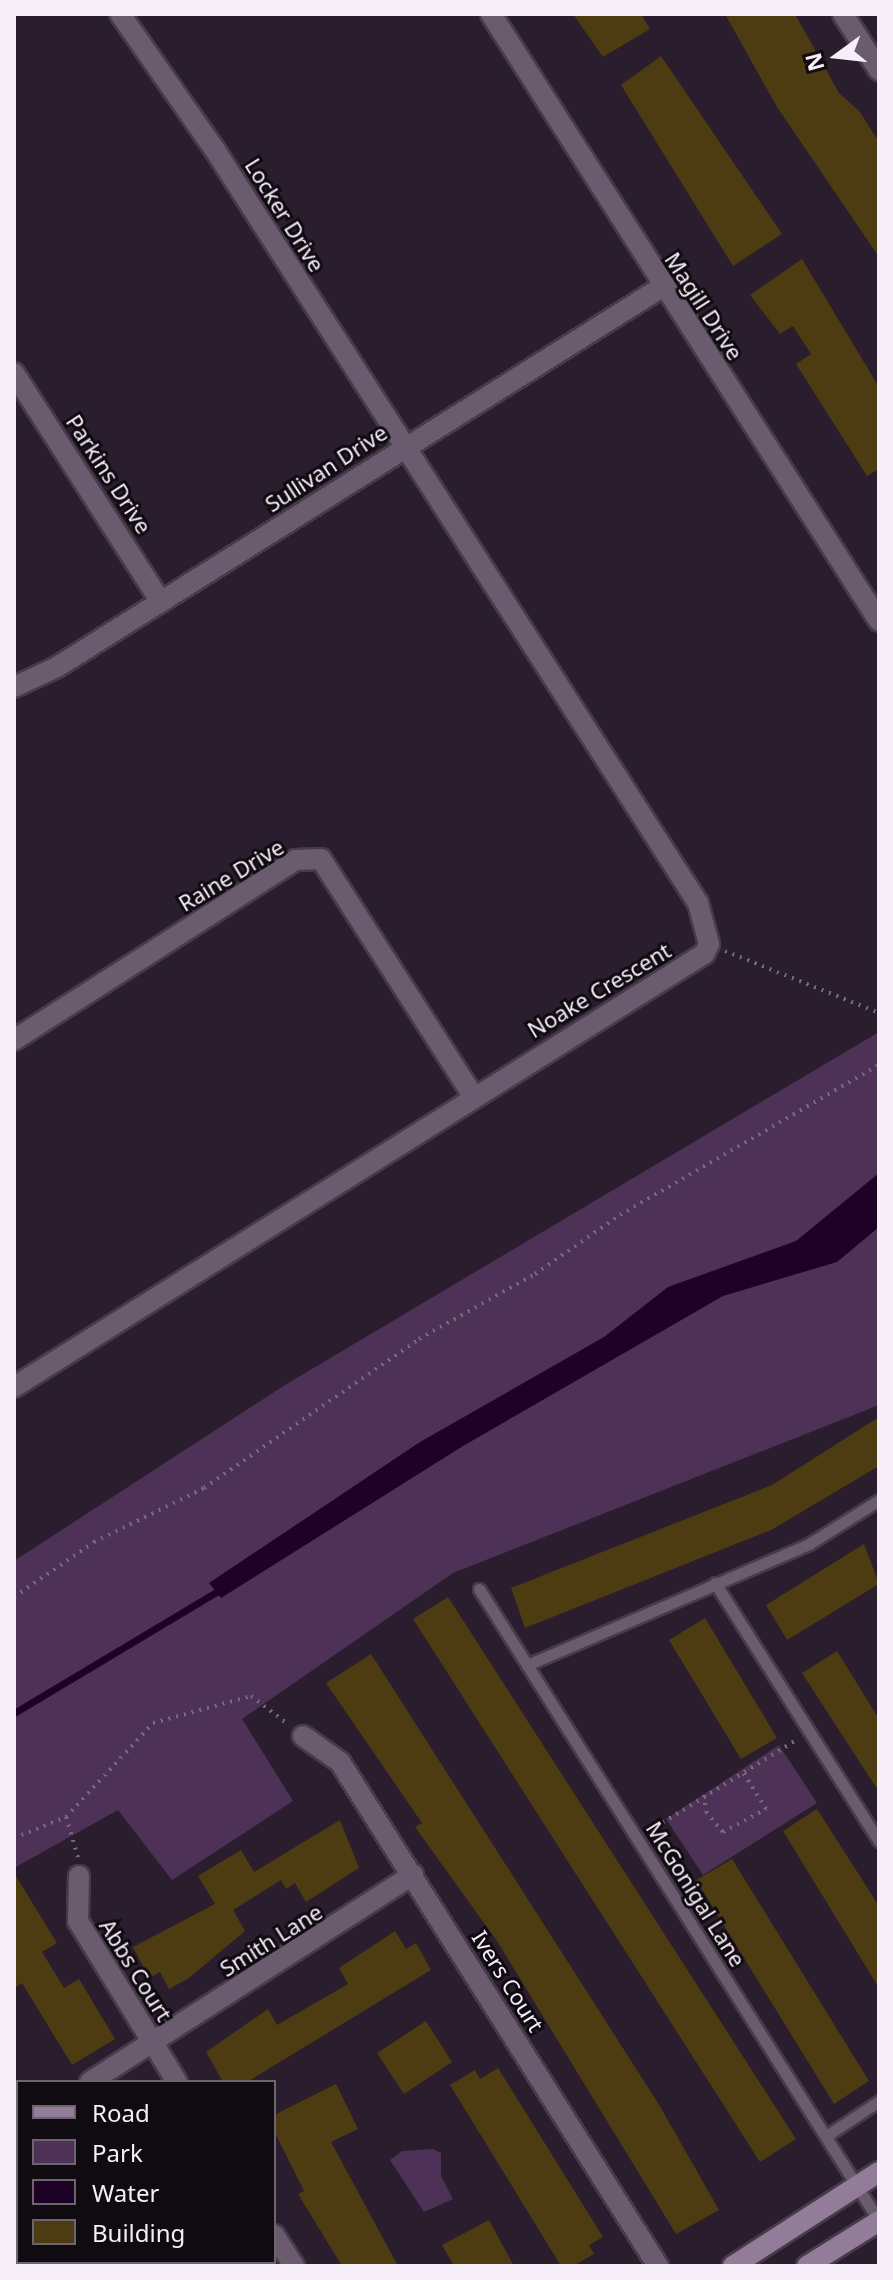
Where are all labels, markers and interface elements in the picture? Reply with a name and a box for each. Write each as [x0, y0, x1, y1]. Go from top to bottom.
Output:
north arrow [797, 16, 877, 96]
text: N [797, 50, 831, 75]
street label: Locker Drive [240, 153, 330, 277]
street label: Magill Drive [659, 247, 749, 365]
street label: Parkins Drive [61, 410, 157, 538]
street label: Sullivan Drive [260, 419, 392, 517]
street label: Raine Drive [174, 833, 288, 917]
street label: Noake Crescent [523, 937, 675, 1043]
street label: McGonigal Lane [641, 1817, 751, 1971]
street label: Smith Lane [215, 1898, 327, 1982]
street label: Abbs Court [94, 1914, 178, 2026]
street label: Ivers Court [467, 1926, 549, 2036]
legend [16, 2080, 276, 2264]
text: Road [92, 2096, 150, 2129]
text: Park [92, 2136, 143, 2169]
text: Water [92, 2176, 159, 2209]
text: Building [92, 2216, 185, 2249]

